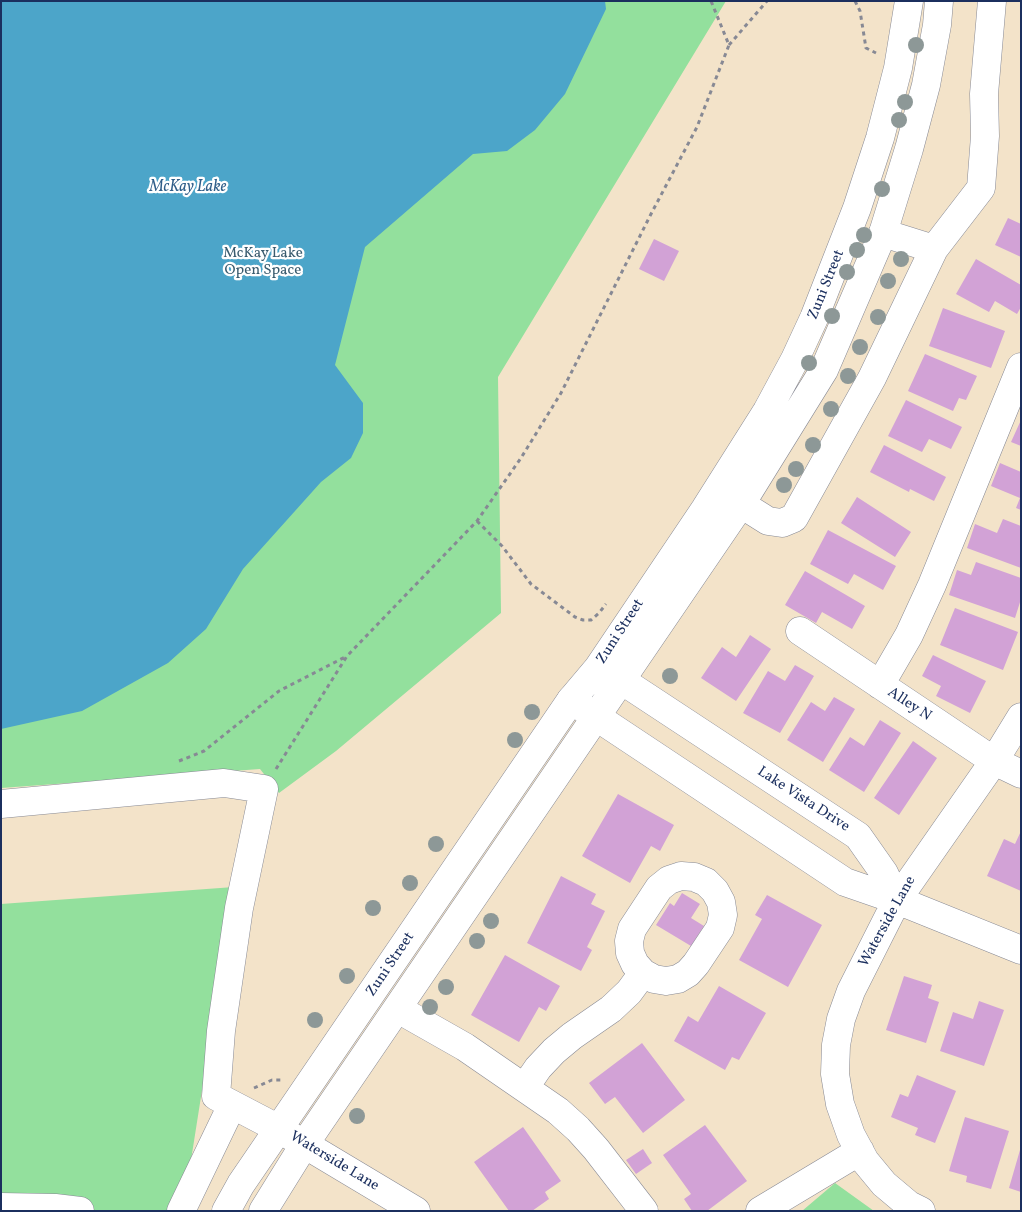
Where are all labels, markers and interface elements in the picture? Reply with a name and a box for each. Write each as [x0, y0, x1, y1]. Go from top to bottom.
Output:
water label: McKay Lake [150, 178, 226, 198]
park label: McKay Lake Open Space [223, 245, 303, 280]
street label: Zuni Street [805, 247, 849, 323]
street label: Zuni Street [593, 596, 649, 668]
street label: Alley N [884, 684, 934, 726]
street label: Lake Vista Drive [753, 763, 853, 837]
street label: Waterside Lane [856, 873, 920, 971]
street label: Zuni Street [363, 929, 419, 1001]
street label: Waterside Lane [286, 1128, 382, 1196]

